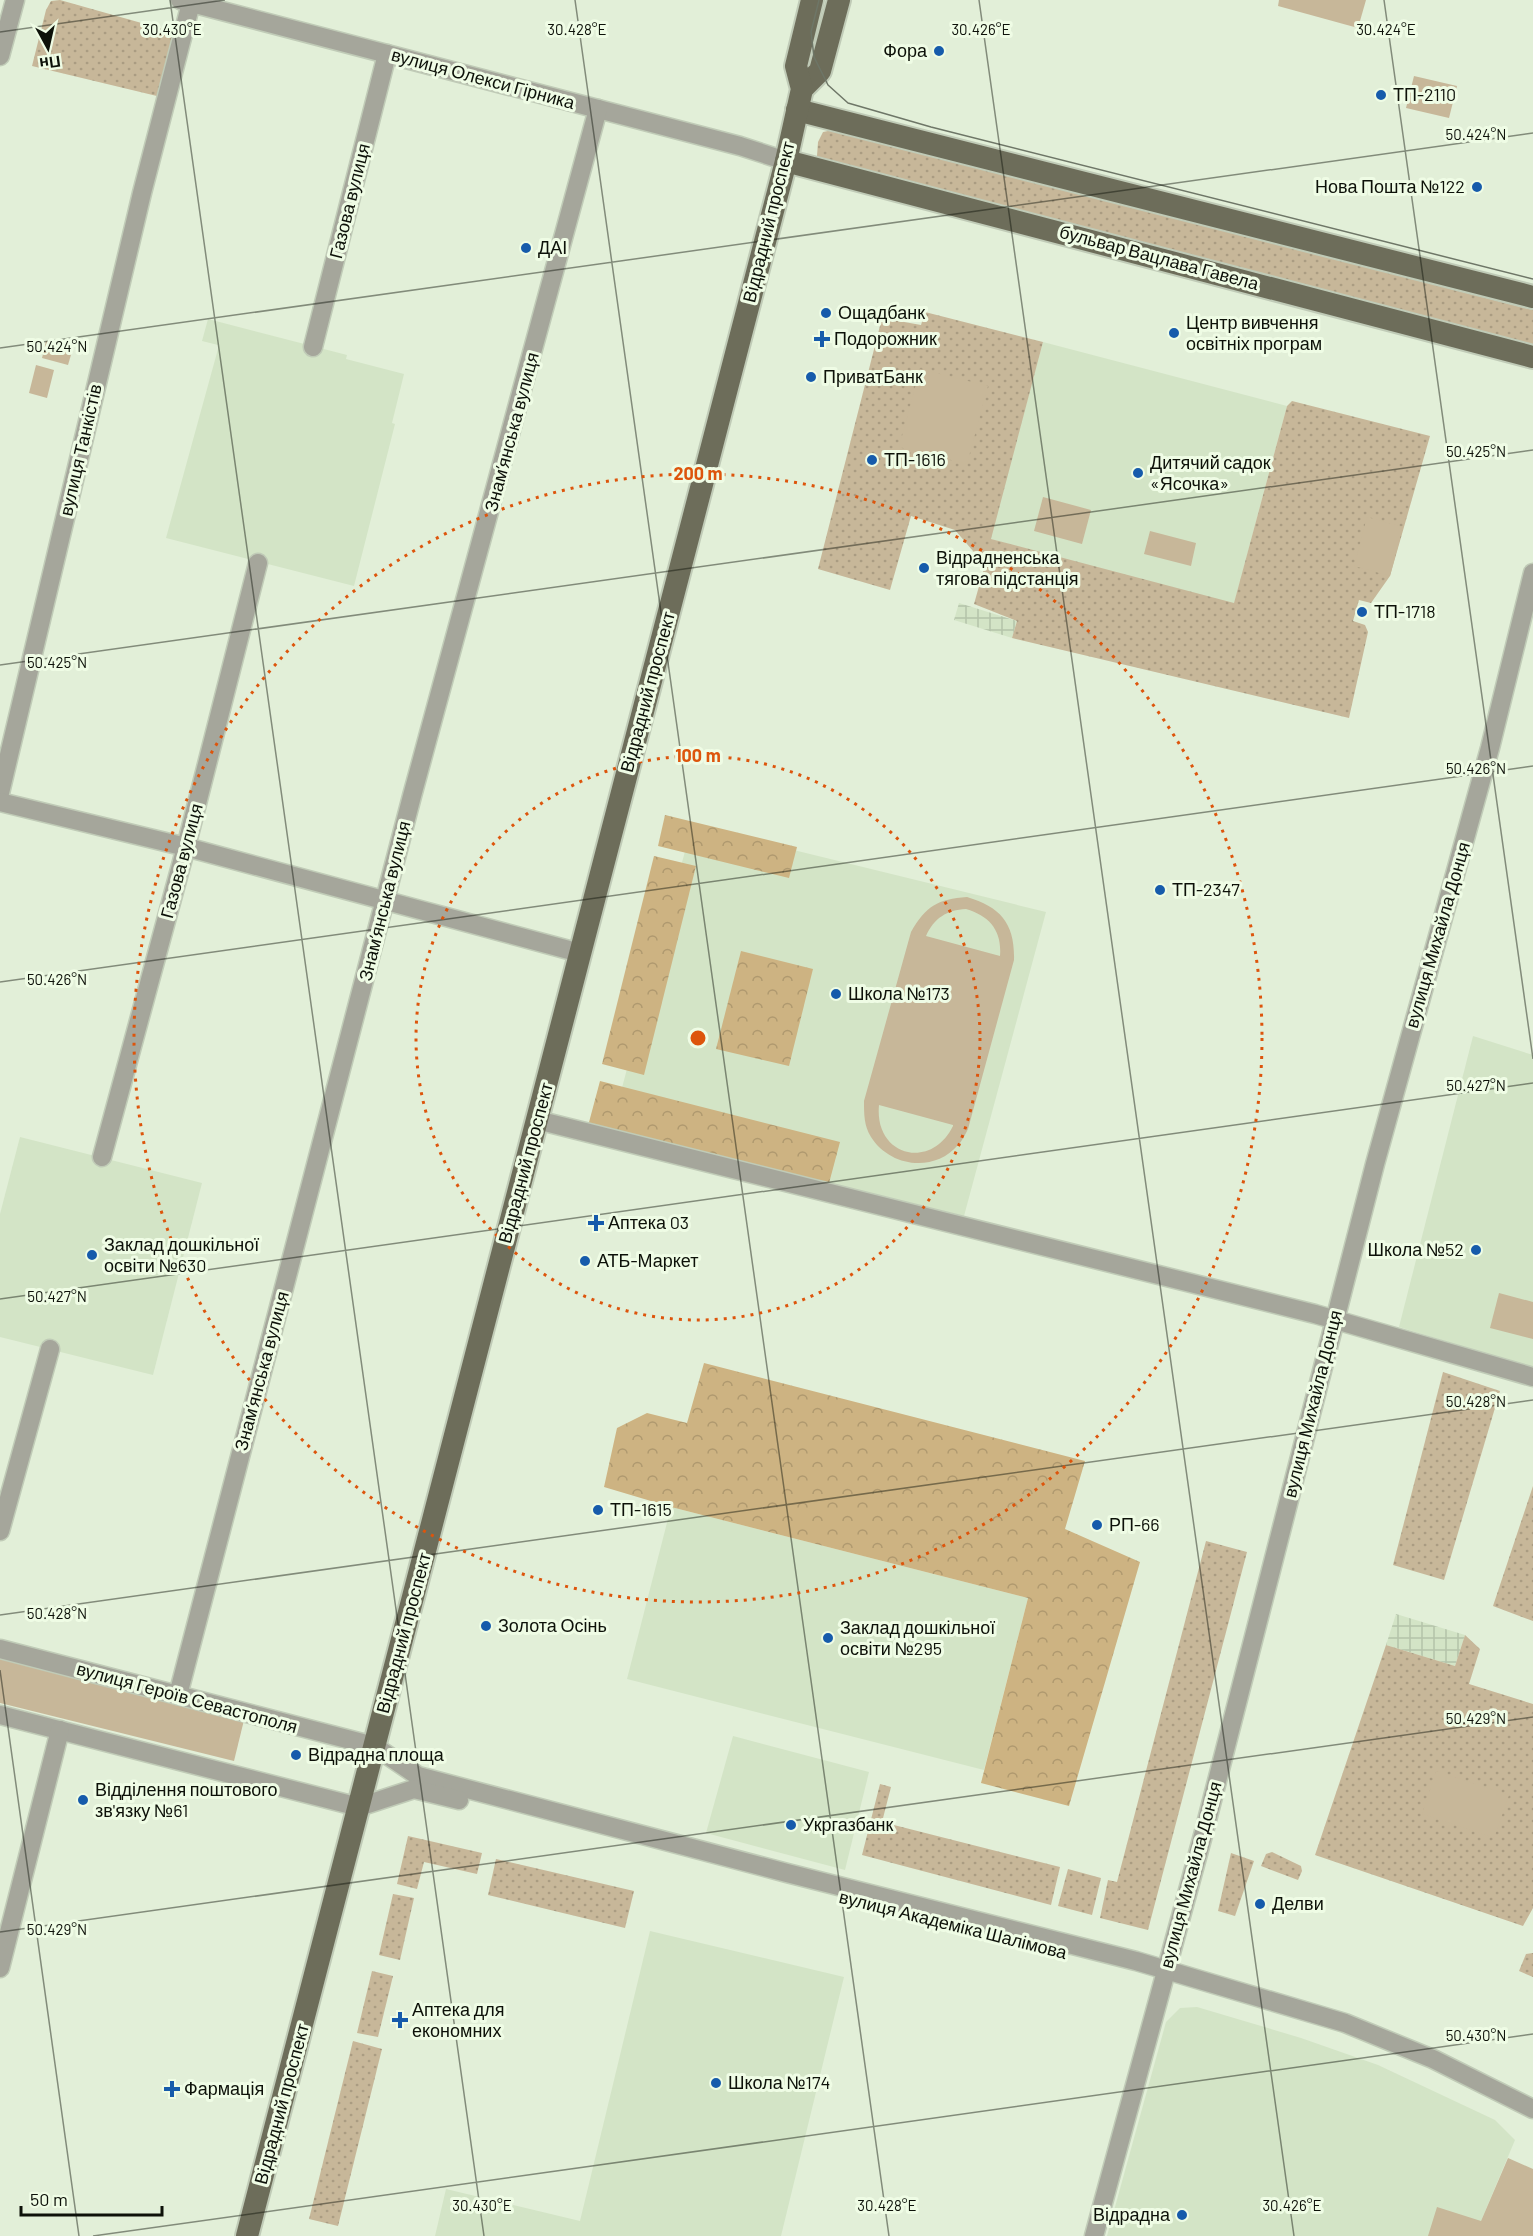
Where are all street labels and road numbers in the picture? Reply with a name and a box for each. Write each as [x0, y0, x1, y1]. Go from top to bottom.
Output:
street label: вулиця Олекси Гірника [389, 43, 578, 113]
street label: Відрадний проспект [737, 139, 799, 305]
street label: Газова вулиця [324, 141, 374, 261]
street label: бульвар Вацлава Гавела [1057, 220, 1262, 294]
street label: Знамʼянська вулиця [479, 350, 543, 514]
street label: вулиця Танкістів [54, 382, 106, 518]
street label: Відрадний проспект [615, 609, 679, 775]
street label: Газова вулиця [155, 801, 207, 921]
street label: Знамʼянська вулиця [354, 819, 415, 983]
street label: вулиця Михайла Донця [1400, 839, 1474, 1030]
street label: Відрадний проспект [493, 1080, 557, 1246]
street label: Знамʼянська вулиця [229, 1289, 293, 1453]
street label: вулиця Михайла Донця [1278, 1308, 1346, 1500]
street label: Відрадний проспект [371, 1550, 435, 1716]
street label: вулиця Героїв Севастополя [74, 1657, 300, 1737]
street label: вулиця Михайла Донця [1155, 1779, 1226, 1971]
street label: вулиця Академіка Шалімова [837, 1885, 1070, 1963]
street label: Відрадний проспект [249, 2021, 313, 2187]

